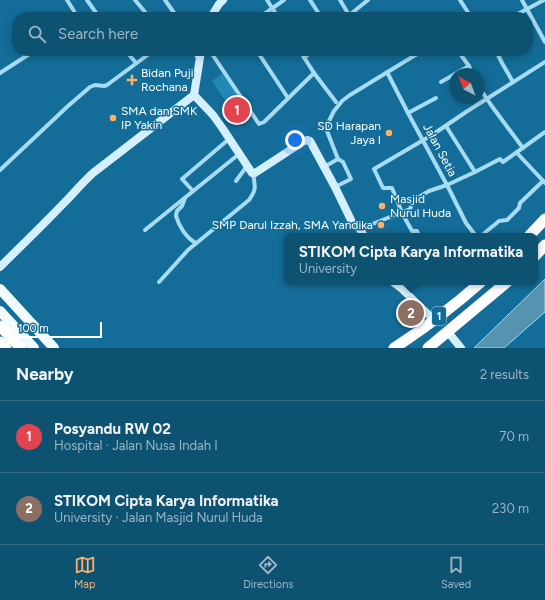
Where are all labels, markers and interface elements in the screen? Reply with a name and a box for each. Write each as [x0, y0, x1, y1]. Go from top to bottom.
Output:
search box [12, 12, 533, 56]
icon: search [26, 23, 48, 45]
text: Search here [58, 25, 138, 43]
place label: Bidan Puji Rochana [141, 66, 194, 94]
north arrow [449, 68, 485, 104]
marker: Bidan Puji Rochana [126, 74, 138, 86]
pin: 1 [224, 95, 250, 125]
place label: SMA dan SMK IP Yakin [121, 104, 198, 132]
marker: SMA dan SMK IP Yakin [108, 113, 118, 123]
place label: SD Harapan Jaya I [317, 119, 381, 147]
street label: Jalan Setia [420, 121, 460, 179]
marker: SD Harapan Jaya I [384, 128, 394, 138]
your location [285, 130, 305, 150]
place label: Masjid Nurul Huda [390, 192, 451, 220]
marker: Masjid Nurul Huda [377, 201, 387, 211]
place label: SMP Darul Izzah, SMA Yandika [212, 218, 373, 232]
marker: SMP Darul Izzah, SMA Yandika [376, 220, 386, 230]
popup [284, 233, 538, 285]
text: STIKOM Cipta Karya Informatika [299, 243, 523, 261]
text: University [299, 261, 357, 276]
pin: 2 [398, 298, 424, 328]
road number: 1 [432, 307, 446, 325]
scale bar [12, 320, 102, 339]
text: 100 m [18, 322, 49, 335]
text: Nearby [16, 364, 74, 384]
text: 2 results [480, 367, 529, 382]
text: Posyandu RW 02 [54, 420, 171, 438]
text: 1 [26, 429, 32, 444]
text: 70 m [499, 429, 529, 444]
text: Hospital · Jalan Nusa Indah I [54, 438, 218, 453]
text: STIKOM Cipta Karya Informatika [54, 492, 279, 510]
text: 2 [25, 501, 33, 516]
text: 230 m [492, 501, 529, 516]
text: University · Jalan Masjid Nurul Huda [54, 510, 263, 525]
tab: Map [74, 554, 96, 591]
tab: Directions [243, 554, 293, 591]
tab: Saved [441, 554, 471, 591]

